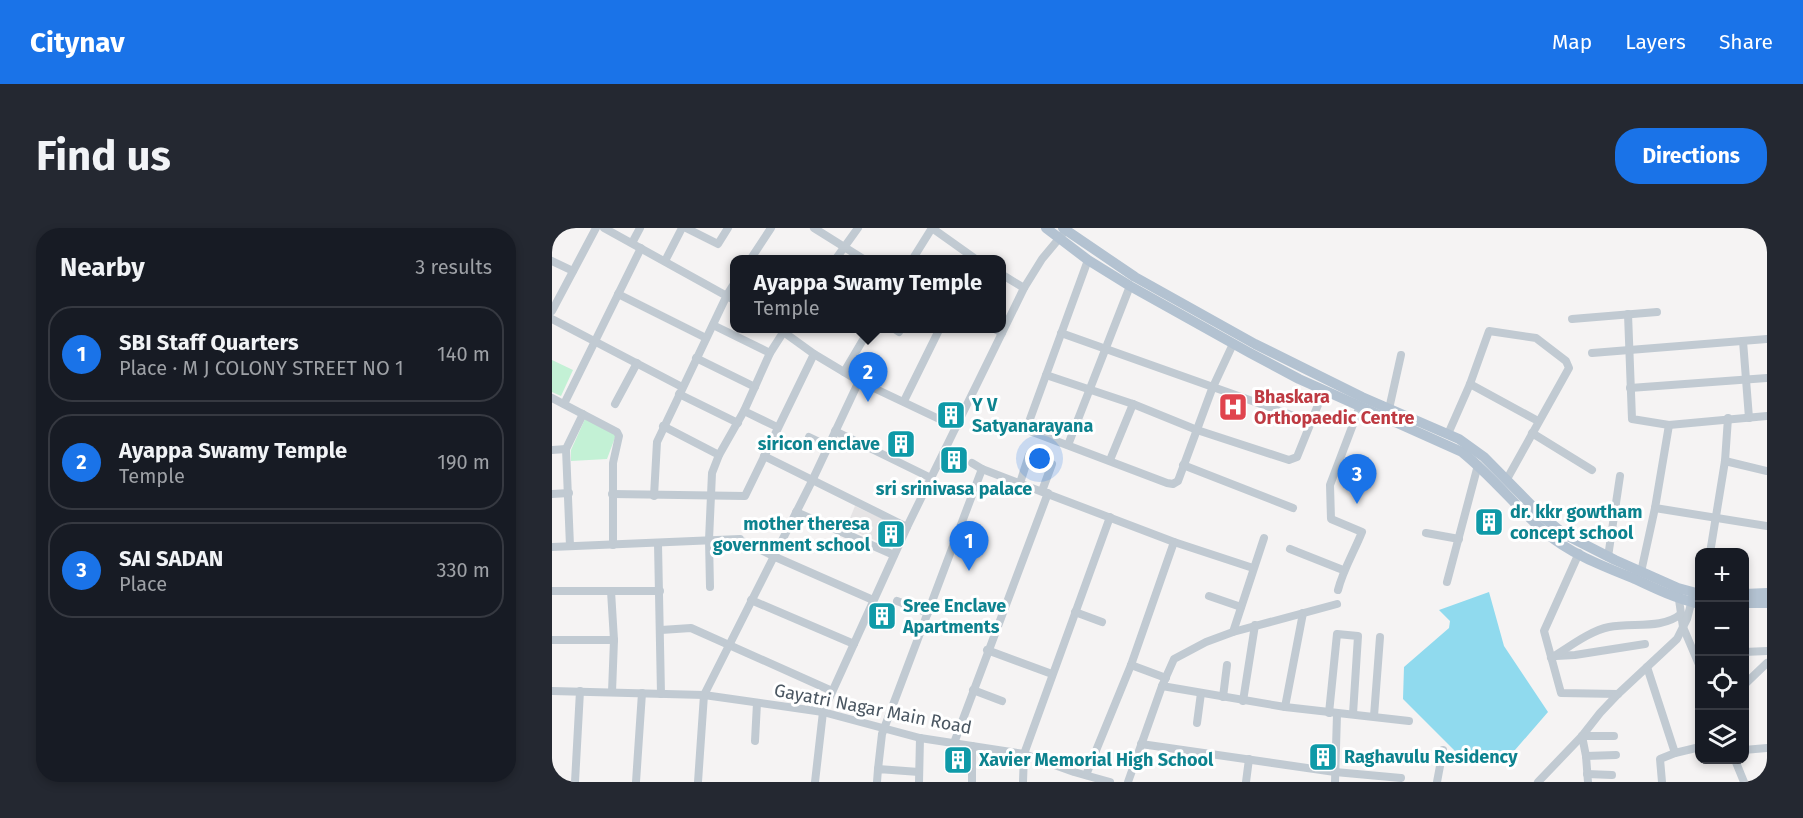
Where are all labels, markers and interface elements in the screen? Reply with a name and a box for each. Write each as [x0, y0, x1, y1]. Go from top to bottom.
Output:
text: Citynav [30, 26, 125, 59]
text: Map [1552, 29, 1592, 55]
text: Layers [1625, 29, 1686, 55]
text: Share [1719, 29, 1773, 55]
button: Directions [1615, 128, 1767, 184]
text: Find us [36, 131, 171, 181]
text: Nearby [60, 252, 145, 283]
text: 3 results [415, 255, 492, 279]
popup [730, 255, 1006, 333]
text: Ayappa Swamy Temple [754, 269, 982, 296]
text: Temple [754, 296, 820, 320]
text: SBI Staff Quarters [119, 329, 299, 356]
text: 1 [77, 342, 86, 366]
text: 140 m [437, 342, 490, 366]
pin: 2 [848, 352, 888, 402]
text: Place · M J COLONY STREET NO 1 [119, 356, 404, 380]
place label: Bhaskara Orthopaedic Centre [1254, 386, 1415, 429]
hospital icon: Bhaskara Orthopaedic Centre [1217, 391, 1249, 423]
place label: Y V Satyanarayana [971, 394, 1093, 437]
building icon: Y V Satyanarayana [935, 399, 967, 431]
building icon: siricon enclave [885, 428, 917, 460]
place label: siricon enclave [758, 433, 880, 455]
text: Ayappa Swamy Temple [119, 437, 347, 464]
building icon: sri srinivasa palace [938, 444, 970, 476]
your location [1025, 444, 1054, 473]
text: 2 [76, 450, 87, 474]
text: 190 m [437, 450, 490, 474]
pin: 3 [1338, 454, 1376, 504]
text: Temple [119, 464, 185, 488]
place label: sri srinivasa palace [876, 478, 1032, 500]
place label: dr. kkr gowtham concept school [1510, 501, 1642, 544]
building icon: dr. kkr gowtham concept school [1473, 506, 1505, 538]
place label: mother theresa government school [713, 513, 871, 556]
building icon: mother theresa government school [875, 518, 907, 550]
pin: 1 [950, 522, 988, 571]
text: SAI SADAN [119, 545, 223, 572]
map controls [1695, 548, 1749, 764]
button: + [1695, 548, 1749, 602]
text: 3 [76, 558, 87, 582]
text: 330 m [436, 558, 490, 582]
text: Place [119, 572, 167, 596]
place label: Sree Enclave Apartments [902, 595, 1006, 638]
building icon: Sree Enclave Apartments [866, 600, 898, 632]
button: − [1695, 602, 1749, 656]
button: locate [1695, 656, 1749, 710]
street label: Gayatri Nagar Main Road [772, 679, 974, 739]
button: layers [1695, 710, 1749, 764]
building icon: Raghavulu Residency [1307, 741, 1339, 773]
building icon: Xavier Memorial High School [942, 744, 974, 776]
place label: Raghavulu Residency [1344, 746, 1518, 768]
place label: Xavier Memorial High School [978, 749, 1214, 771]

